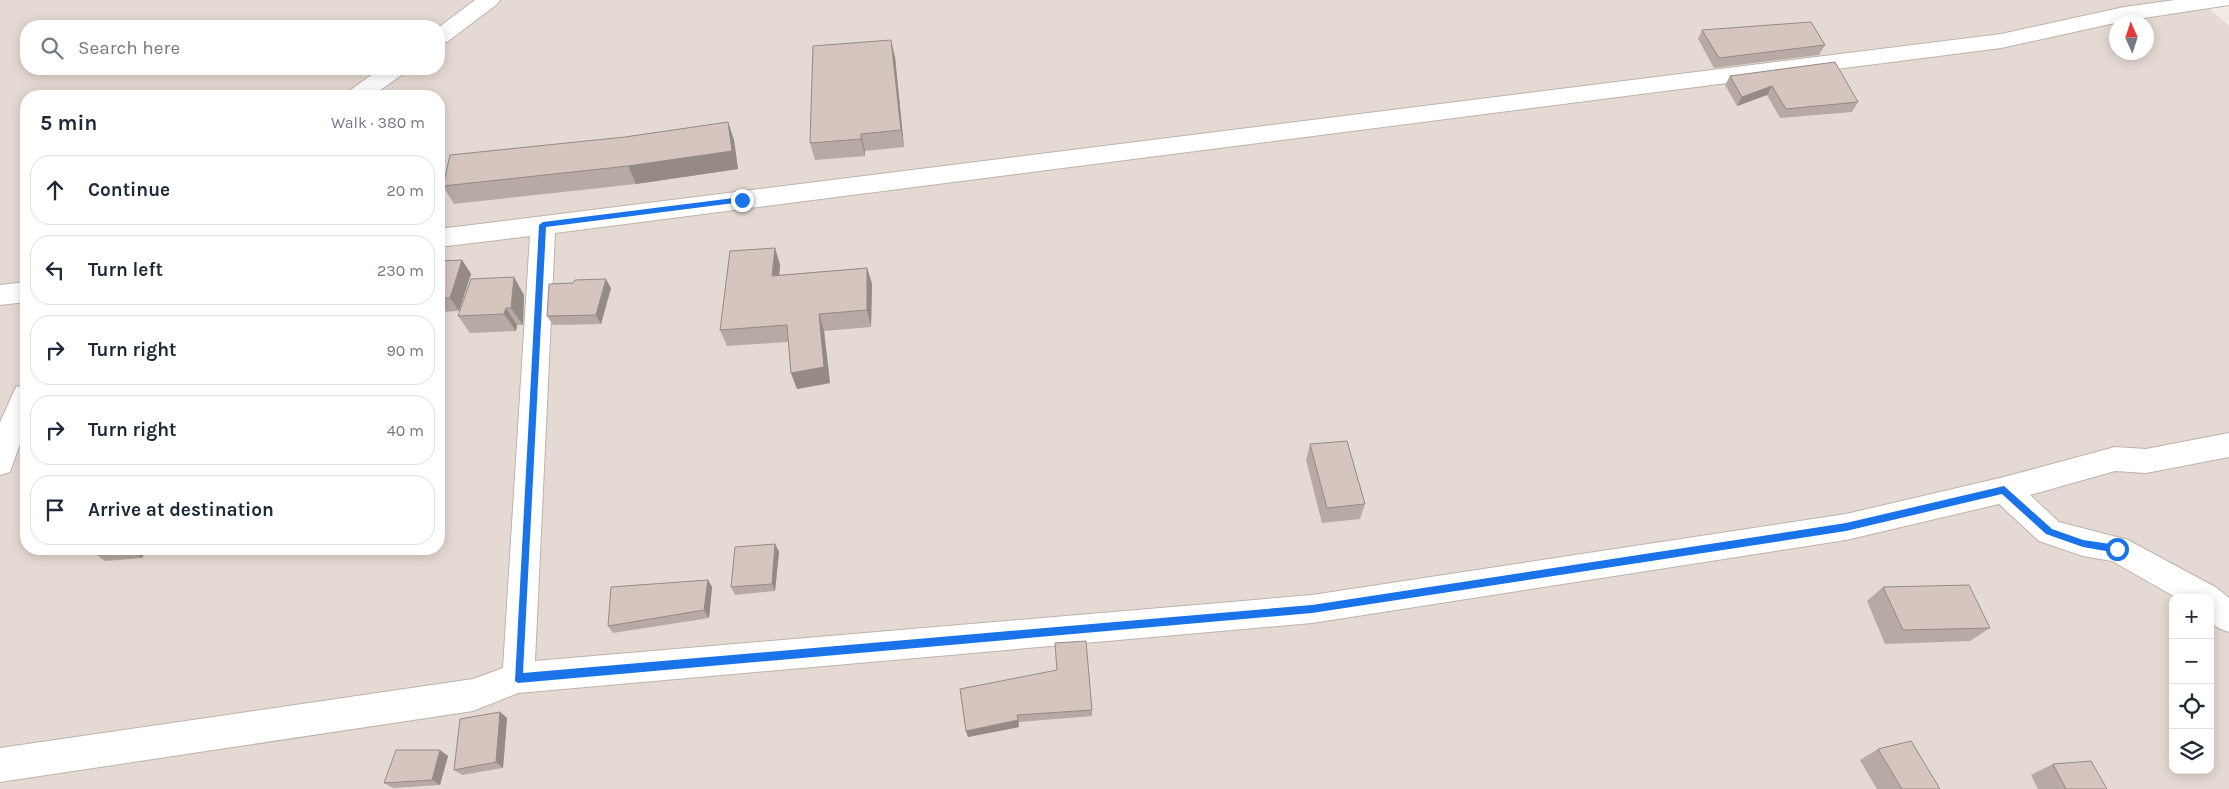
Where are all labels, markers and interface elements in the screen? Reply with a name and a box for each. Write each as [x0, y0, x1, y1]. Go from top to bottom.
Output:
north arrow [2109, 15, 2154, 60]
search box [20, 20, 445, 75]
icon: search [38, 34, 66, 62]
text: Search here [78, 37, 180, 59]
text: 5 min [40, 111, 97, 135]
text: Walk · 380 m [331, 113, 425, 132]
icon: ahead [41, 176, 69, 204]
text: Continue [88, 179, 170, 201]
text: 20 m [386, 181, 424, 200]
route end [731, 189, 754, 212]
icon: left [41, 256, 69, 284]
text: Turn left [88, 259, 163, 281]
text: 230 m [377, 261, 424, 280]
icon: right [41, 336, 69, 364]
text: Turn right [88, 339, 177, 361]
text: 90 m [386, 341, 424, 360]
icon: right [41, 416, 69, 444]
text: Turn right [88, 419, 177, 441]
text: 40 m [387, 421, 424, 440]
icon: arrive [41, 496, 69, 524]
text: Arrive at destination [88, 499, 274, 521]
route start [2106, 538, 2129, 561]
map controls [2169, 594, 2214, 774]
button: + [2169, 594, 2214, 639]
button: − [2169, 639, 2214, 684]
button: locate [2169, 684, 2214, 729]
button: layers [2169, 729, 2214, 774]

